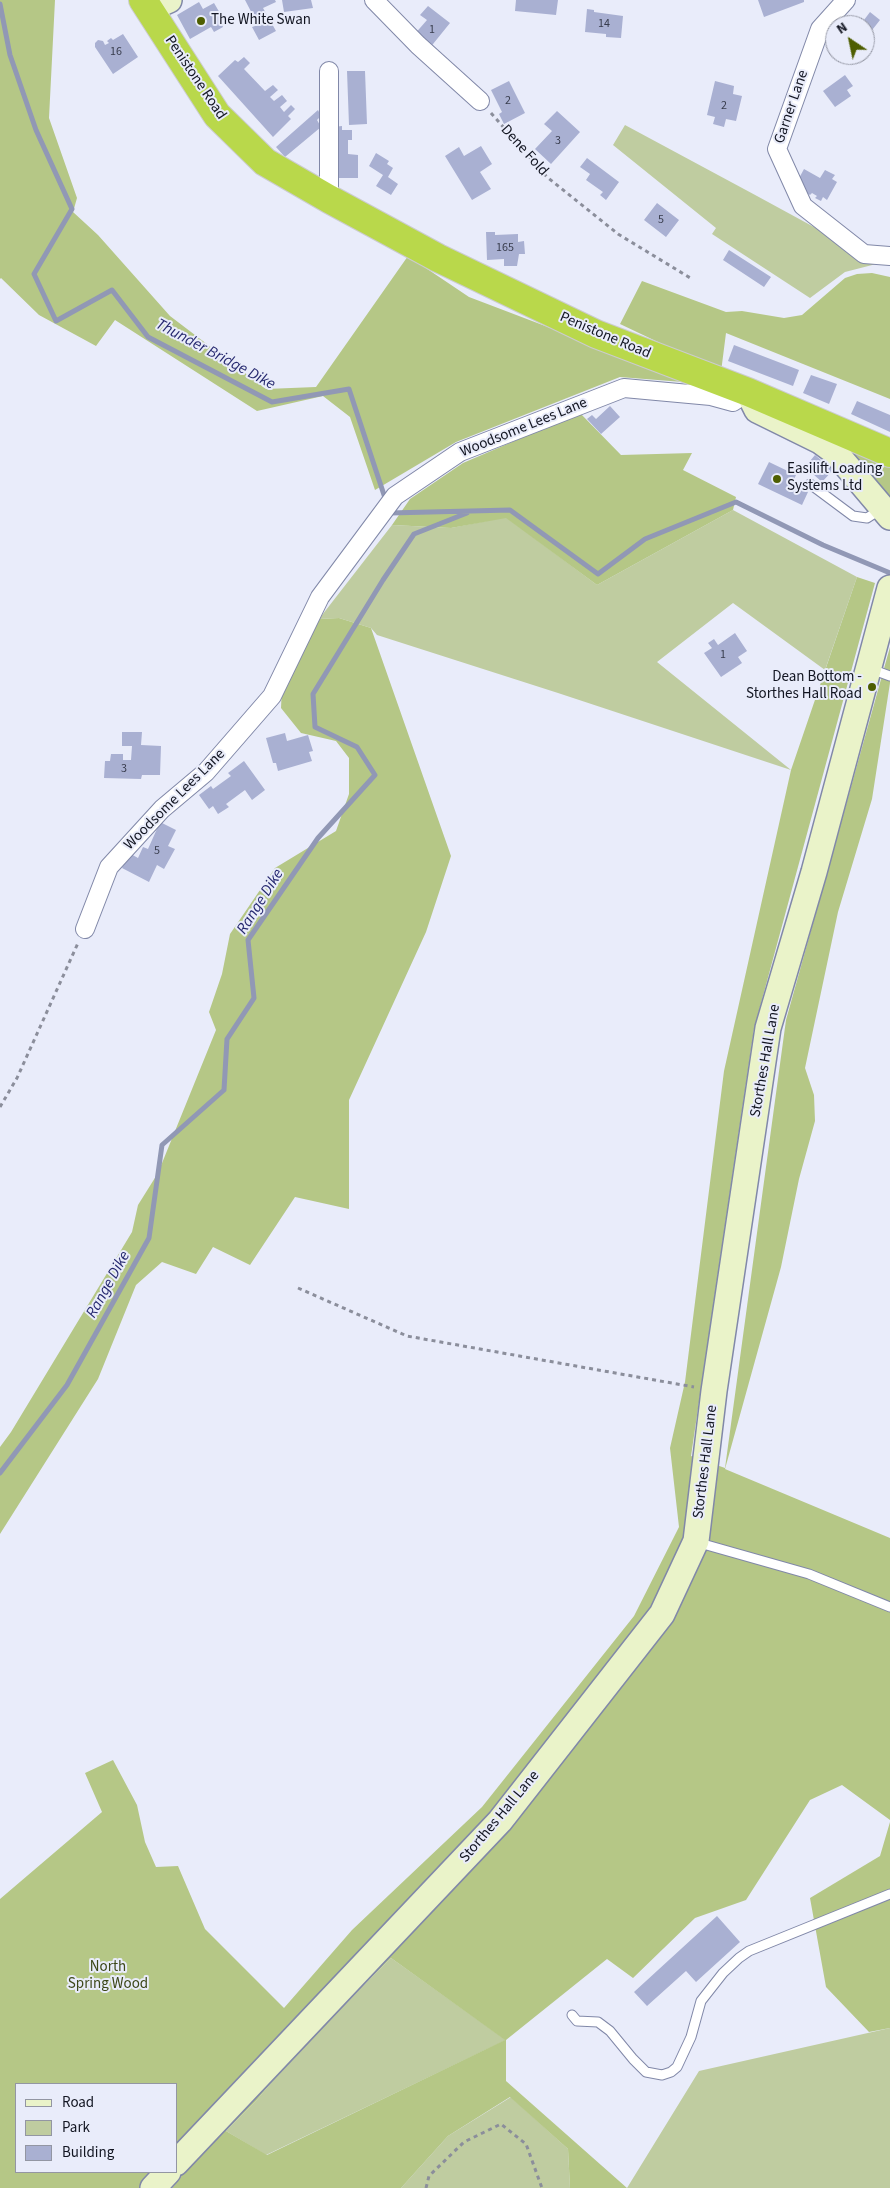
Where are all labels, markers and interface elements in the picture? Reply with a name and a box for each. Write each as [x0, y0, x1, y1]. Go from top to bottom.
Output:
place label: The White Swan [211, 12, 311, 30]
marker: The White Swan [195, 15, 207, 27]
north arrow [825, 15, 875, 65]
house number: 14 [598, 17, 610, 31]
text: N [833, 17, 852, 39]
house number: 1 [429, 23, 435, 37]
street label: Penistone Road [160, 33, 230, 123]
house number: 16 [110, 45, 122, 59]
street label: Garner Lane [771, 68, 813, 146]
house number: 2 [505, 94, 511, 108]
house number: 2 [721, 99, 727, 113]
street label: Dene Fold [496, 122, 552, 180]
house number: 3 [555, 134, 561, 148]
house number: 5 [658, 213, 664, 227]
house number: 165 [496, 241, 514, 255]
street label: Penistone Road [557, 309, 653, 363]
water label: Thunder Bridge Dike [152, 315, 278, 395]
street label: Woodsome Lees Lane [458, 394, 590, 462]
place label: Easilift Loading Systems Ltd [787, 461, 882, 496]
marker: Easilift Loading Systems Ltd [771, 473, 783, 485]
house number: 1 [720, 648, 726, 662]
place label: Dean Bottom - Storthes Hall Road [746, 669, 862, 704]
marker: Dean Bottom - Storthes Hall Road [866, 681, 878, 693]
street label: Woodsome Lees Lane [121, 746, 229, 854]
house number: 3 [121, 762, 127, 776]
house number: 5 [154, 844, 160, 858]
water label: Range Dike [233, 866, 289, 938]
street label: Storthes Hall Lane [747, 1003, 785, 1119]
water label: Range Dike [83, 1248, 135, 1322]
street label: Storthes Hall Lane [690, 1404, 722, 1520]
street label: Storthes Hall Lane [456, 1767, 544, 1867]
park label: North Spring Wood [68, 1959, 148, 1994]
legend [15, 2083, 178, 2173]
text: Road [62, 2092, 94, 2113]
text: Park [62, 2117, 90, 2138]
text: Building [62, 2142, 114, 2163]

